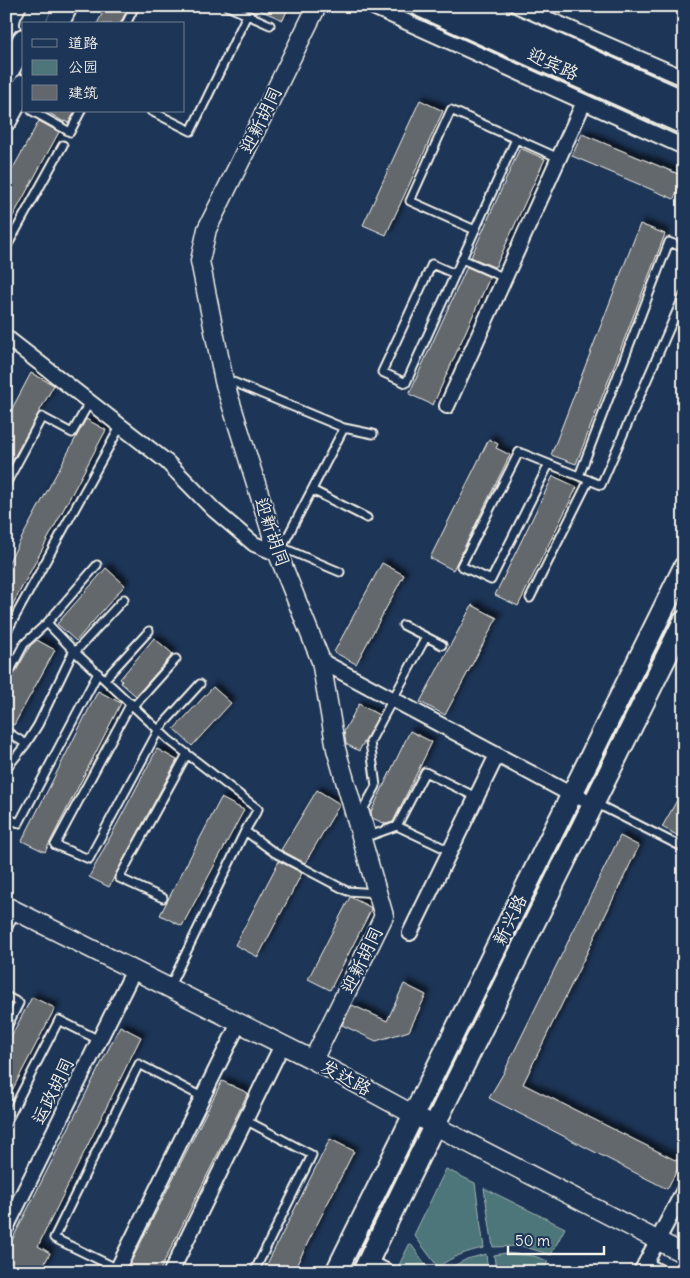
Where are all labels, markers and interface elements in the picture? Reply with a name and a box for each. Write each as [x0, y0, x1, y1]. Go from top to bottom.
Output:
legend [22, 22, 185, 112]
text: 道路 [68, 33, 98, 52]
street label: 迎宾路 [524, 42, 583, 85]
text: 公园 [68, 57, 98, 76]
street label: 迎新胡同 [234, 82, 287, 157]
text: 建筑 [68, 83, 98, 102]
street label: 迎新胡同 [250, 494, 295, 570]
street label: 新兴路 [487, 890, 532, 949]
street label: 迎新胡同 [335, 922, 388, 997]
street label: 运政胡同 [26, 1053, 79, 1128]
street label: 发达路 [317, 1055, 375, 1100]
scale bar [508, 1223, 604, 1255]
text: 50 m [515, 1231, 550, 1250]

